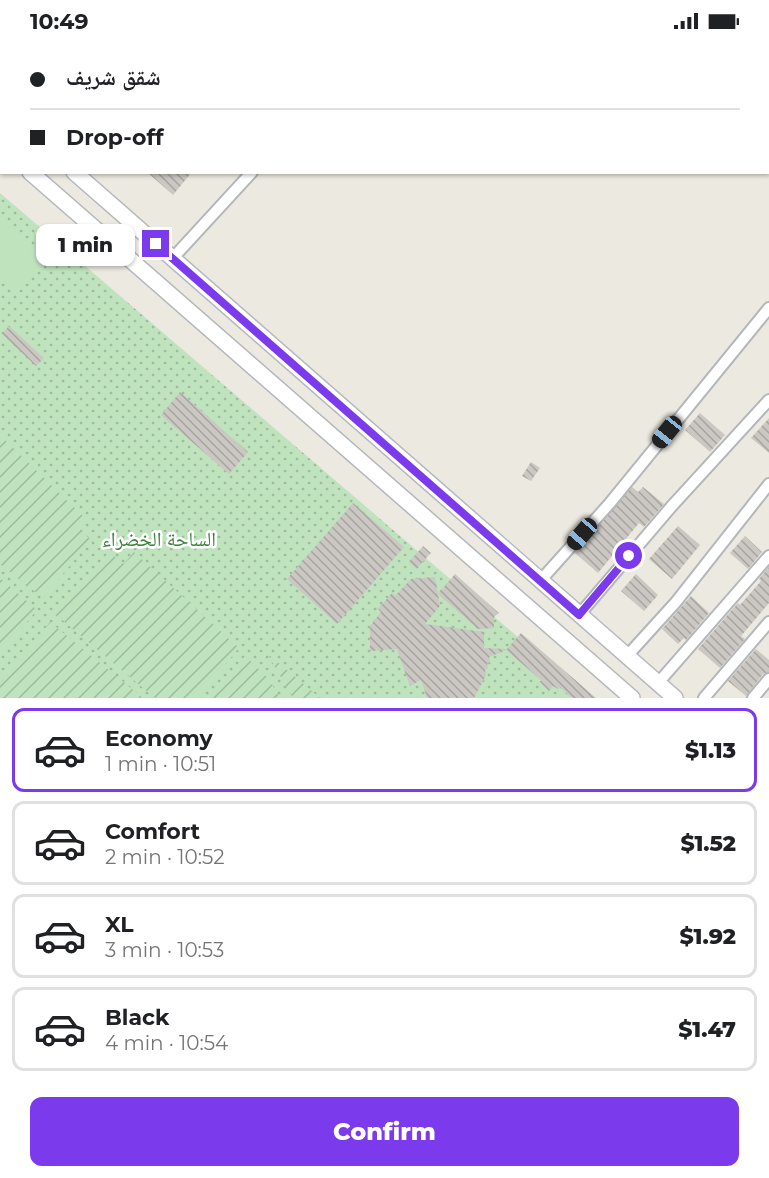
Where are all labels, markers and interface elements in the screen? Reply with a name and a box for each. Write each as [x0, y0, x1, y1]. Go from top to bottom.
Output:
text: 10:49 [30, 8, 88, 35]
text: شقق شريف [66, 64, 161, 91]
text: Drop-off [66, 124, 164, 151]
callout: 1 min [36, 223, 135, 265]
route end [142, 230, 169, 257]
text: 1 min [58, 233, 113, 257]
car [649, 412, 685, 452]
car [563, 515, 601, 553]
park label: الساحة الخضراء [102, 527, 216, 551]
route start [615, 542, 642, 569]
icon: car [33, 723, 87, 777]
text: Economy [105, 725, 213, 752]
text: $1.13 [685, 737, 736, 764]
text: 1 min · 10:51 [105, 752, 216, 776]
icon: car [33, 816, 87, 870]
text: Comfort [105, 818, 200, 845]
text: $1.52 [680, 830, 736, 857]
text: 2 min · 10:52 [105, 845, 225, 869]
icon: car [33, 909, 87, 963]
text: XL [105, 911, 134, 938]
text: $1.92 [680, 923, 736, 950]
text: 3 min · 10:53 [105, 938, 224, 962]
icon: car [33, 1002, 87, 1056]
text: Black [105, 1004, 169, 1031]
text: $1.47 [678, 1016, 736, 1043]
text: 4 min · 10:54 [105, 1031, 228, 1055]
button: Confirm [30, 1097, 739, 1166]

